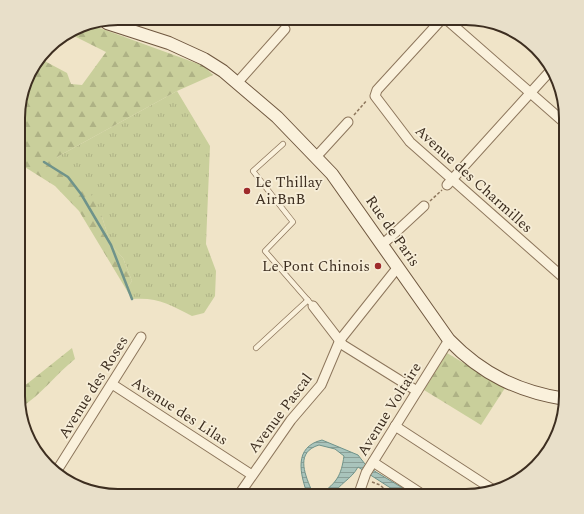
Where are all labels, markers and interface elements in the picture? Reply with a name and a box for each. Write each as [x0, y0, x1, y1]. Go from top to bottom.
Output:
street label: Avenue des Charmilles [409, 120, 538, 239]
place label: Le Thillay AirBnB [255, 171, 323, 211]
marker: Le Thillay AirBnB [242, 186, 252, 196]
street label: Rue de Paris [360, 191, 426, 272]
place label: Le Pont Chinois [262, 255, 370, 278]
marker: Le Pont Chinois [373, 261, 383, 271]
street label: Avenue des Roses [53, 331, 134, 443]
street label: Avenue Voltaire [351, 358, 427, 461]
street label: Avenue Pascal [243, 368, 318, 458]
street label: Avenue des Lilas [127, 371, 233, 451]

